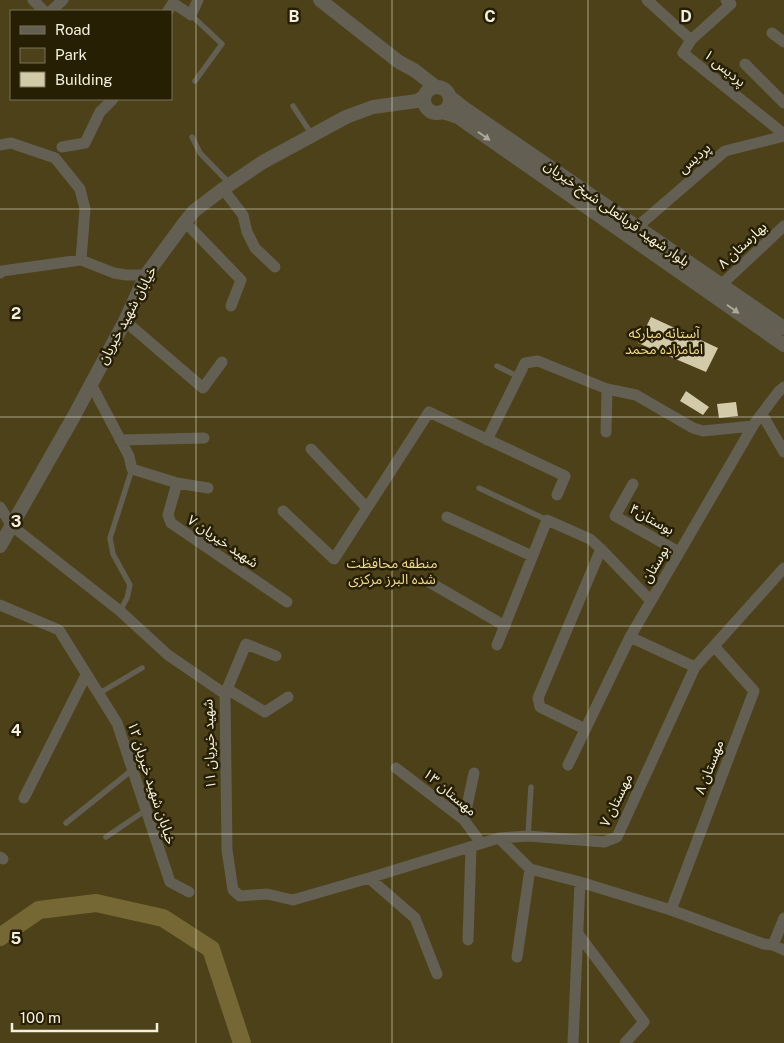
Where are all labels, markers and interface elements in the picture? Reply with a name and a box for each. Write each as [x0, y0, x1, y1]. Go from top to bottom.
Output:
text: B [289, 7, 300, 26]
text: C [484, 7, 496, 26]
text: D [680, 7, 692, 26]
legend [10, 10, 172, 100]
text: Road [55, 21, 91, 38]
text: Park [55, 46, 87, 63]
street label: پردیس ۱ [699, 46, 749, 91]
text: Building [55, 71, 113, 88]
one-way arrow [478, 131, 491, 141]
street label: پردیس [674, 140, 715, 178]
street label: بلوار شهید قربانعلی شیخ خیریان [539, 157, 693, 272]
street label: بهارستان ۸ [714, 218, 771, 272]
street label: خیابان شهید خیریان [94, 263, 161, 367]
text: 2 [11, 304, 21, 323]
one-way arrow [726, 304, 739, 314]
park label: آستانه مبارکه امامزاده محمد [625, 325, 703, 358]
street label: بوستان۴ [627, 500, 677, 539]
street label: شهید خیریان ۷ [184, 511, 261, 571]
text: 3 [11, 512, 21, 531]
street label: بوستان [638, 542, 673, 586]
park label: منطقه محافظت شده البرز مرکزی [346, 555, 438, 588]
street label: شهید خیریان ۱۱ [199, 699, 220, 789]
street label: خیابان شهید خیریان ۱۲ [124, 719, 179, 847]
text: 4 [11, 721, 22, 740]
street label: مهستان ۸ [691, 738, 728, 797]
street label: مهستان ۱۳ [419, 765, 480, 820]
street label: مهستان ۷ [596, 771, 637, 829]
text: 5 [11, 929, 22, 948]
scale bar [12, 1000, 158, 1032]
text: 100 m [20, 1009, 61, 1026]

